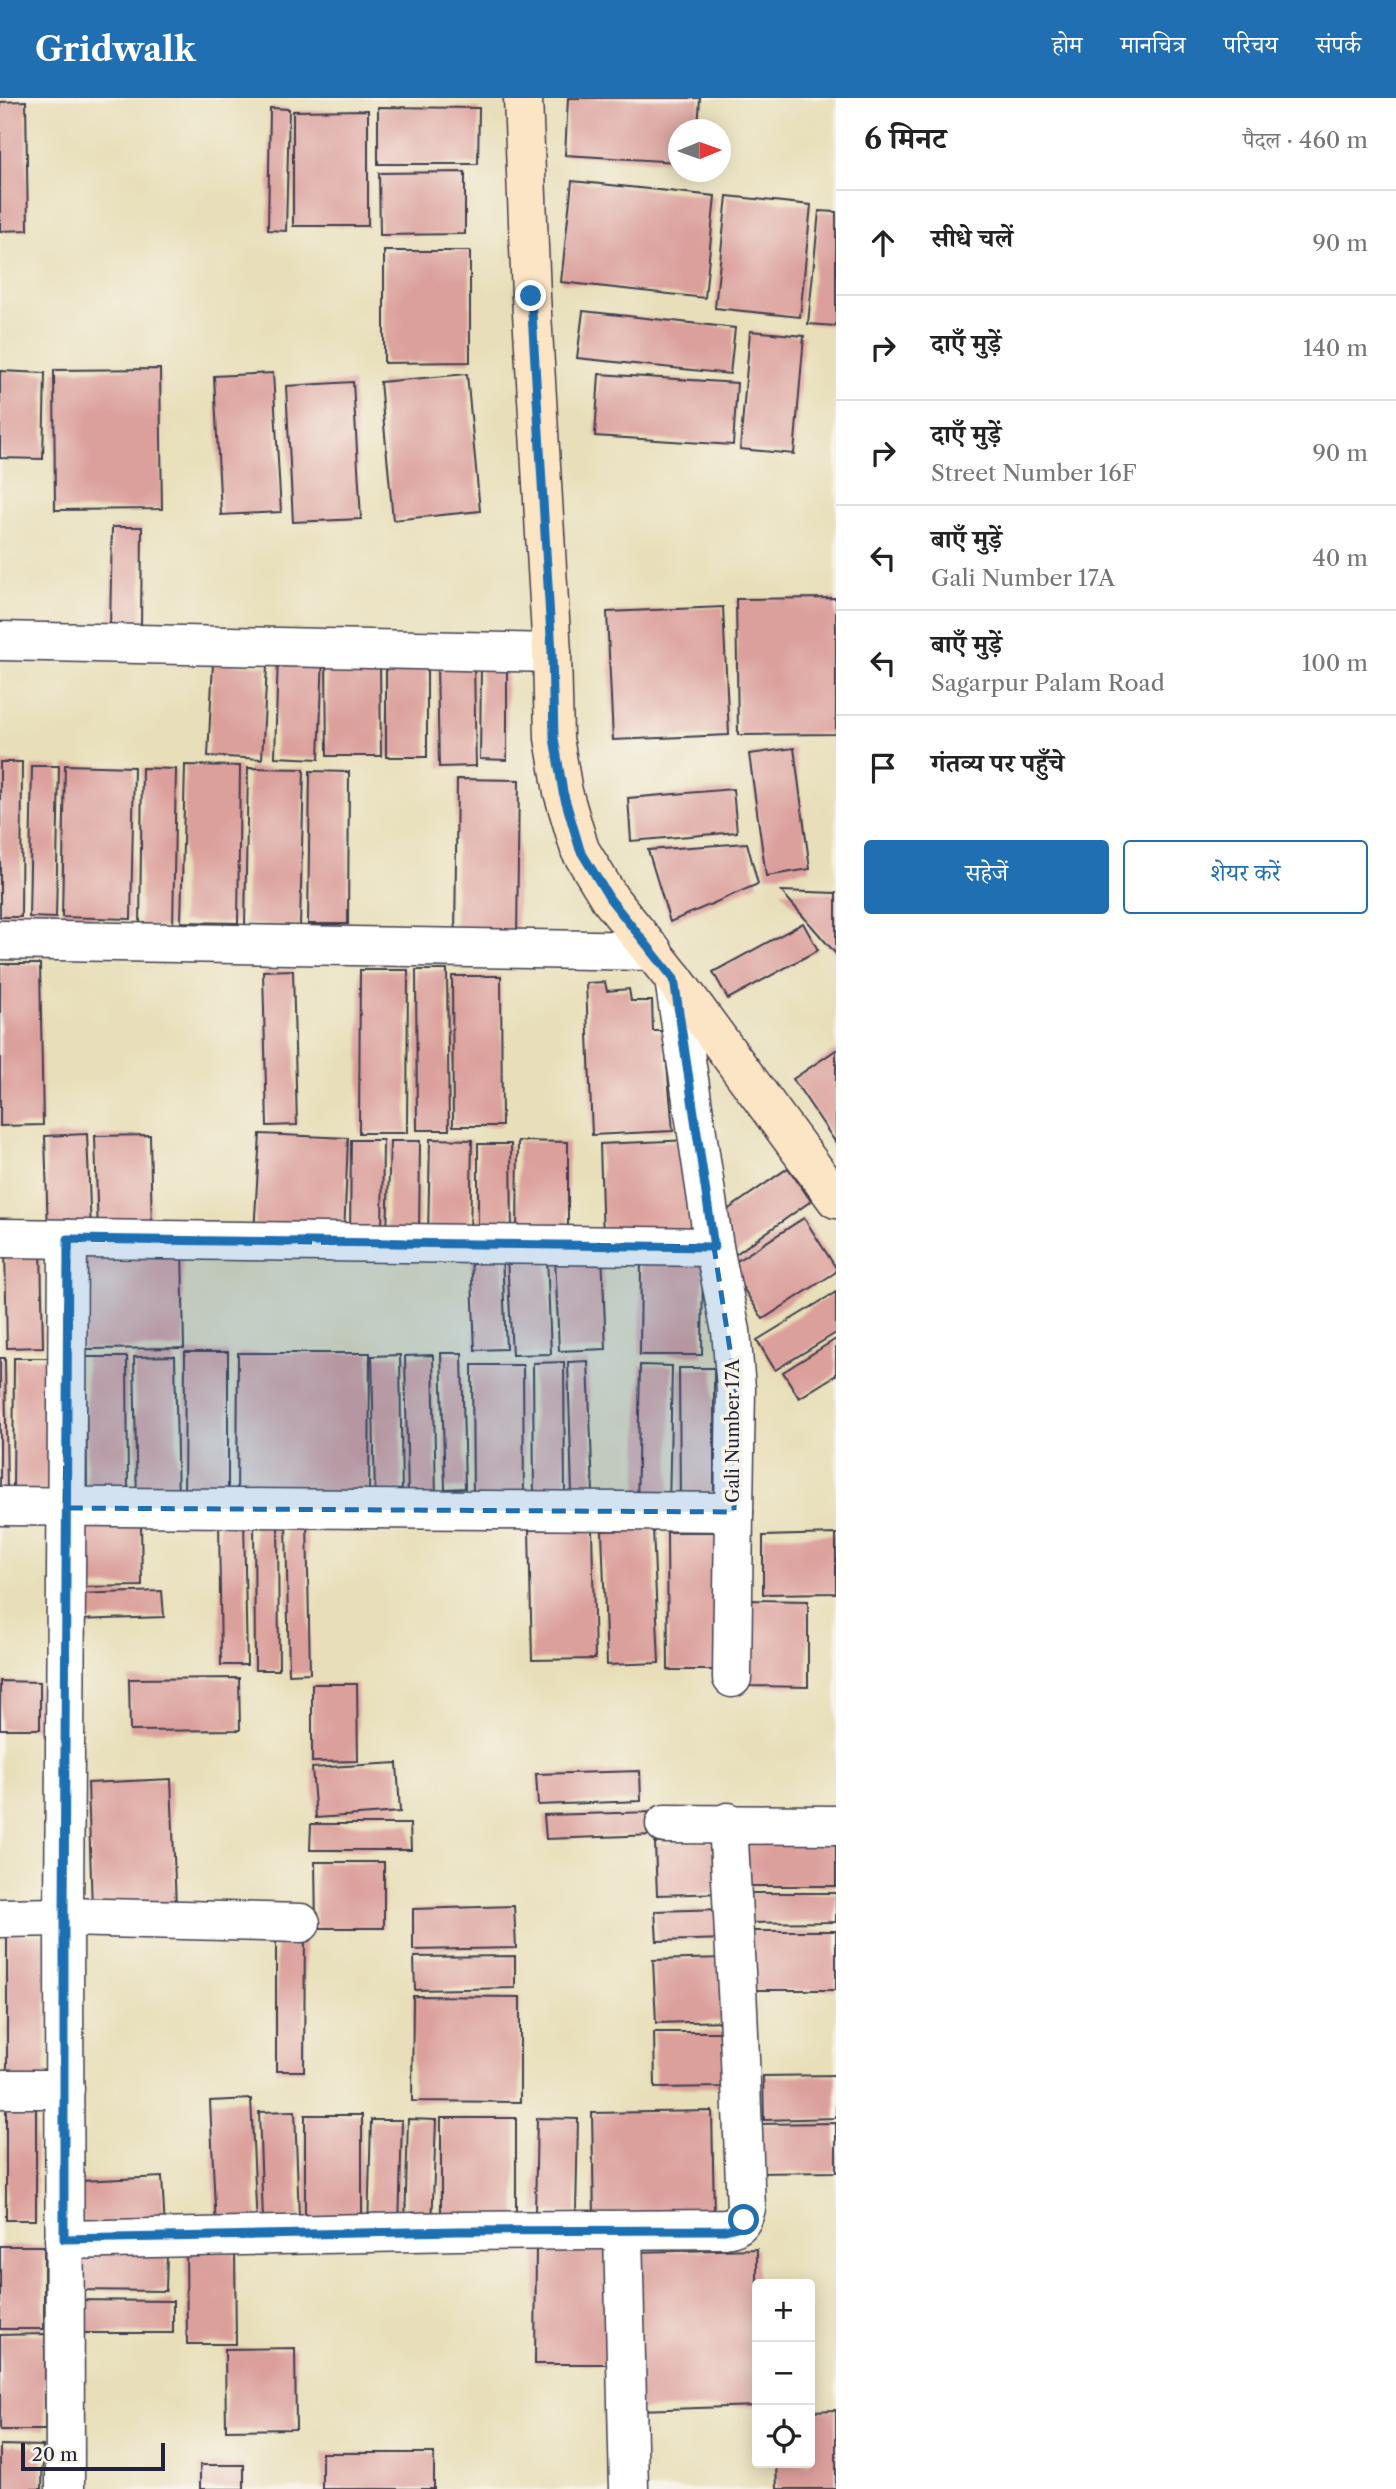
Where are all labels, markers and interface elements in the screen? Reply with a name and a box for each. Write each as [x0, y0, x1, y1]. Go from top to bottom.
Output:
text: Gridwalk [35, 29, 196, 70]
text: होम [1052, 30, 1082, 59]
text: मानचित्र [1120, 30, 1186, 59]
text: परिचय [1224, 30, 1278, 59]
text: संपर्क [1316, 30, 1361, 59]
north arrow [668, 119, 731, 182]
text: 6 मिनट [864, 120, 946, 157]
text: पैदल · 460 m [1243, 126, 1368, 154]
text: सीधे चलें [931, 222, 1013, 254]
icon: ahead [864, 224, 902, 262]
text: 90 m [1312, 229, 1368, 257]
route end [515, 280, 546, 311]
text: दाएँ मुड़ें [931, 327, 1001, 359]
icon: right [864, 329, 902, 367]
text: 140 m [1303, 334, 1368, 362]
text: दाएँ मुड़ें [931, 418, 1001, 450]
icon: right [864, 434, 902, 472]
text: 90 m [1312, 439, 1368, 467]
text: Street Number 16F [931, 459, 1137, 487]
text: बाएँ मुड़ें [931, 523, 1002, 555]
icon: left [864, 539, 902, 577]
text: 40 m [1313, 544, 1368, 572]
text: Gali Number 17A [931, 564, 1115, 592]
text: बाएँ मुड़ें [931, 628, 1002, 660]
icon: left [864, 644, 902, 682]
text: 100 m [1302, 649, 1368, 677]
text: Sagarpur Palam Road [931, 669, 1165, 697]
text: गंतव्य पर पहुँचे [931, 747, 1064, 779]
icon: arrive [864, 749, 902, 787]
button: सहेजें [864, 840, 1109, 914]
button: शेयर करें [1123, 840, 1368, 914]
street label: Gali Number 17A [722, 1358, 744, 1503]
route start [728, 2204, 759, 2235]
map controls [752, 2279, 815, 2468]
button: + [752, 2279, 815, 2342]
button: − [752, 2342, 815, 2405]
button: locate [752, 2405, 815, 2468]
scale bar [21, 2440, 164, 2472]
text: 20 m [32, 2443, 78, 2466]

